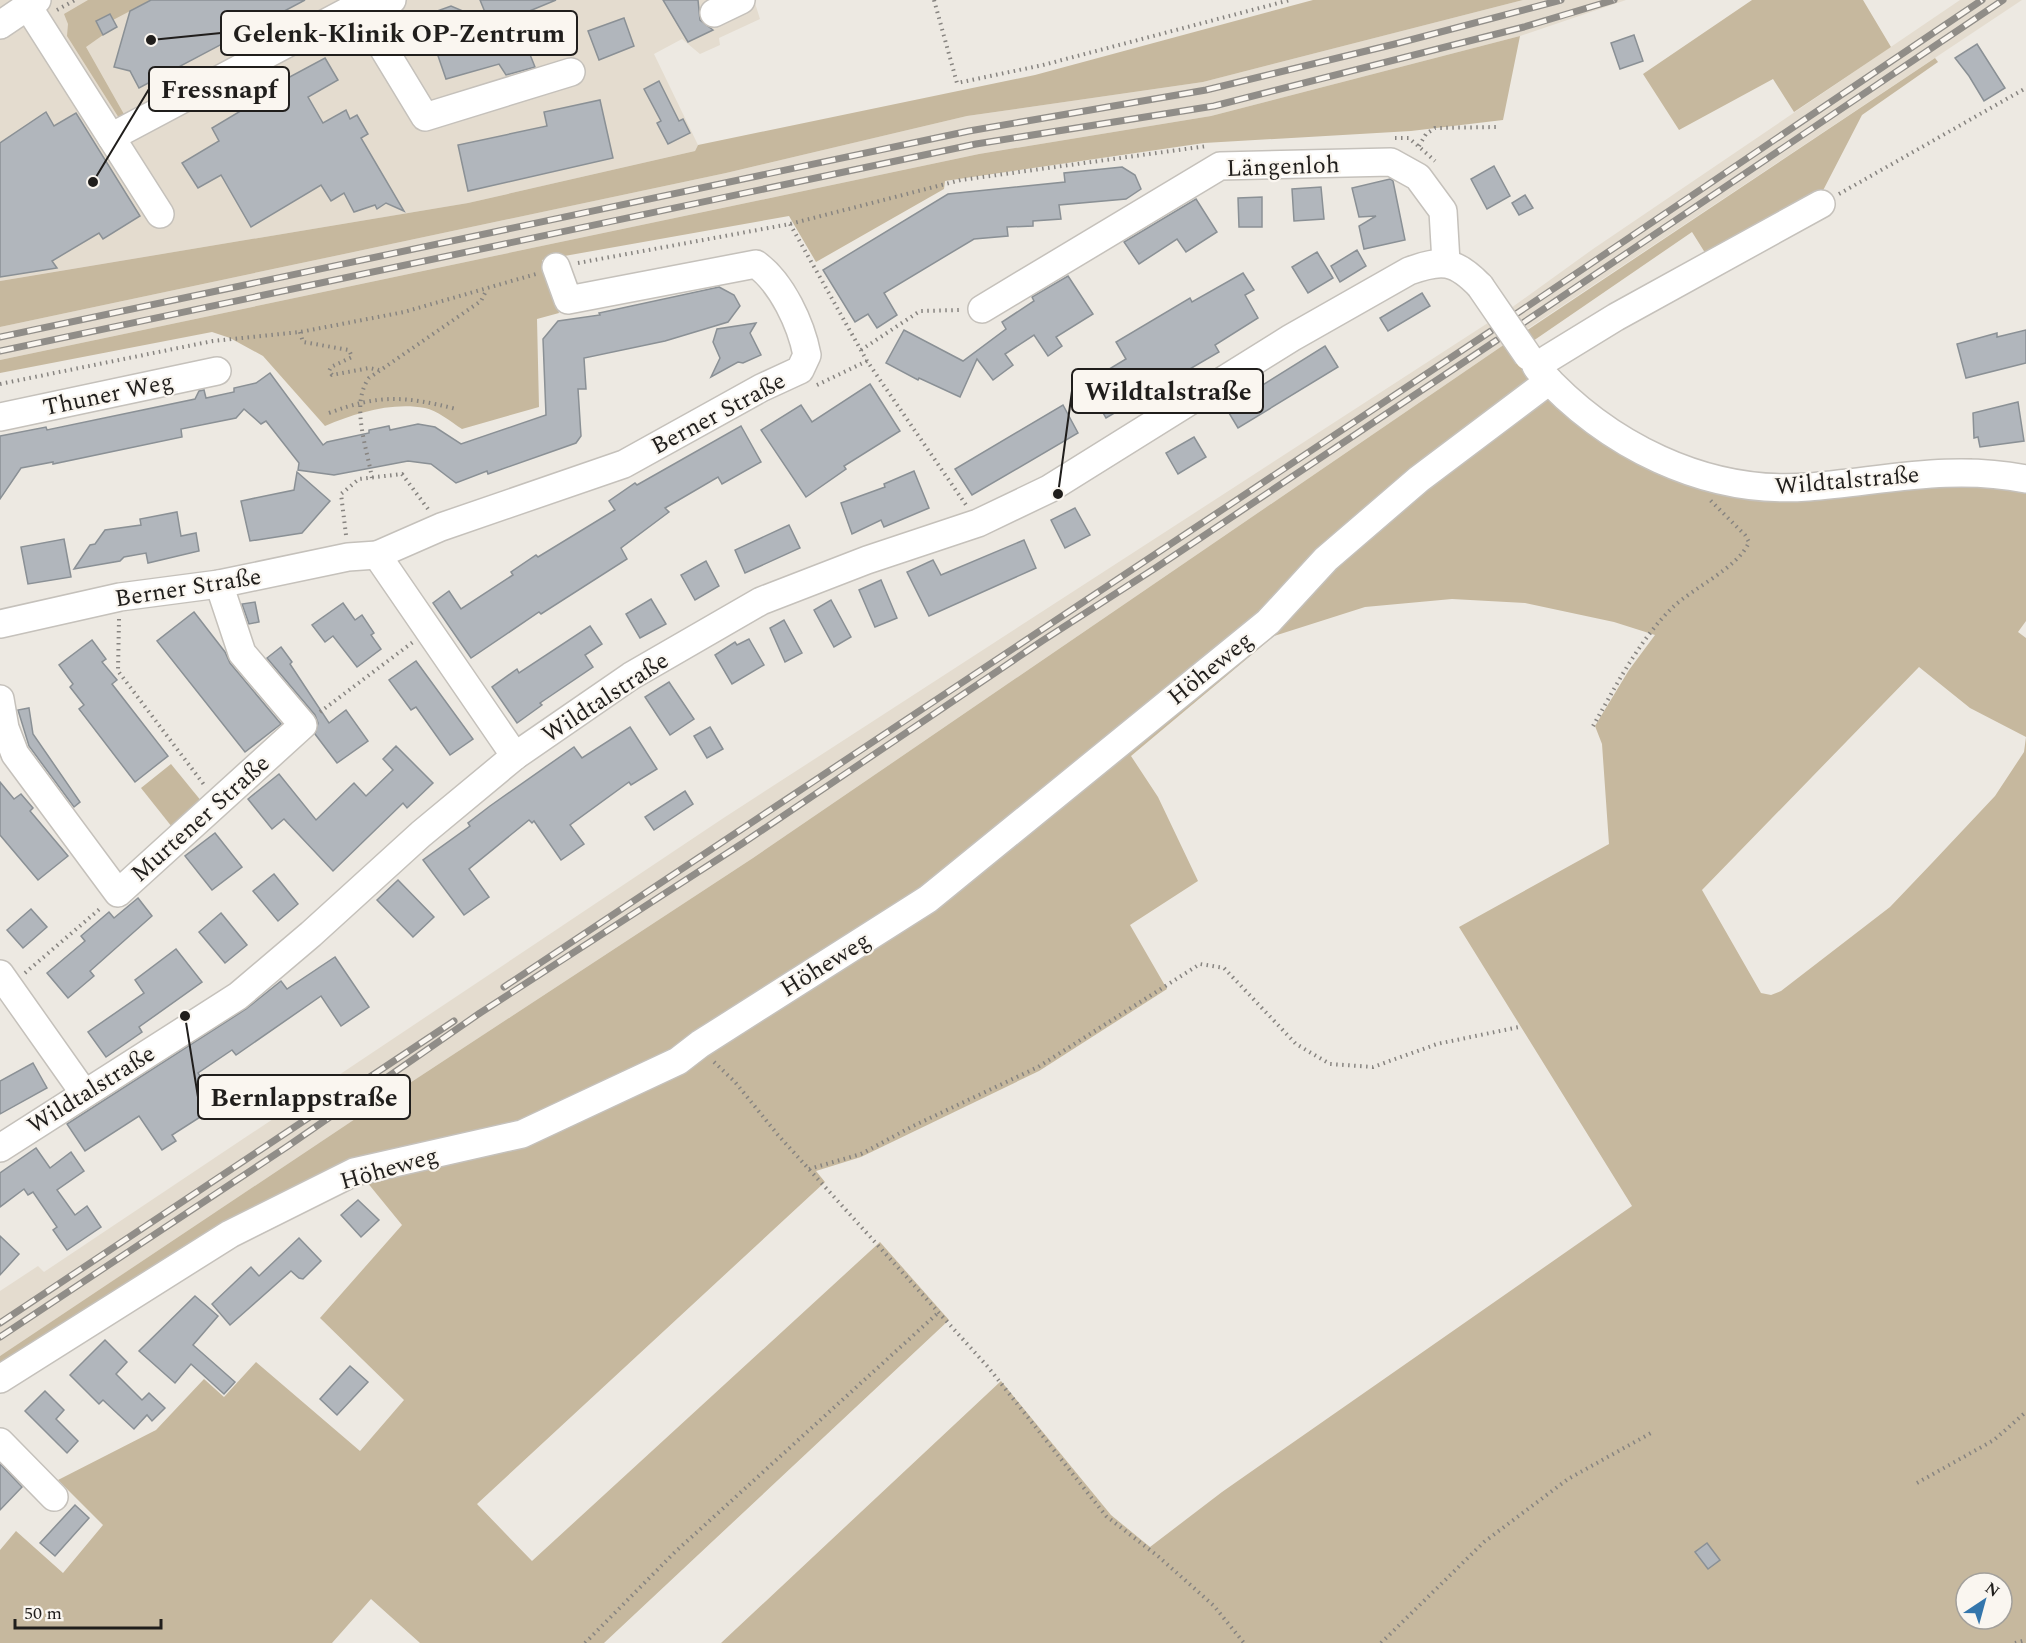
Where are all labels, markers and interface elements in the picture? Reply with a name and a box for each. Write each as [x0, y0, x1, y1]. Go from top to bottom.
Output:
callout: Gelenk-Klinik OP-Zentrum [221, 11, 577, 55]
text: Gelenk-Klinik OP-Zentrum [233, 14, 565, 54]
callout: Fressnapf [149, 67, 289, 111]
text: Fressnapf [161, 70, 279, 110]
street label: Längenloh [1226, 147, 1340, 187]
street label: Berner Straße [645, 363, 792, 464]
street label: Thuner Weg [40, 364, 177, 426]
callout: Wildtalstraße [1072, 369, 1263, 413]
text: Wildtalstraße [1084, 372, 1252, 412]
street label: Wildtalstraße [1773, 457, 1921, 505]
street label: Berner Straße [112, 559, 264, 617]
street label: Höheweg [1160, 623, 1261, 714]
street label: Wildtalstraße [535, 643, 676, 752]
street label: Murtener Straße [123, 746, 278, 891]
street label: Höheweg [773, 923, 878, 1007]
street label: Wildtalstraße [21, 1036, 163, 1144]
callout: Bernlappstraße [198, 1075, 410, 1119]
text: Bernlappstraße [210, 1078, 398, 1118]
street label: Höheweg [336, 1138, 443, 1200]
north arrow [1954, 1571, 2014, 1631]
text: N [1980, 1576, 2005, 1603]
scale bar [15, 1592, 160, 1630]
text: 50 m [24, 1600, 62, 1627]

